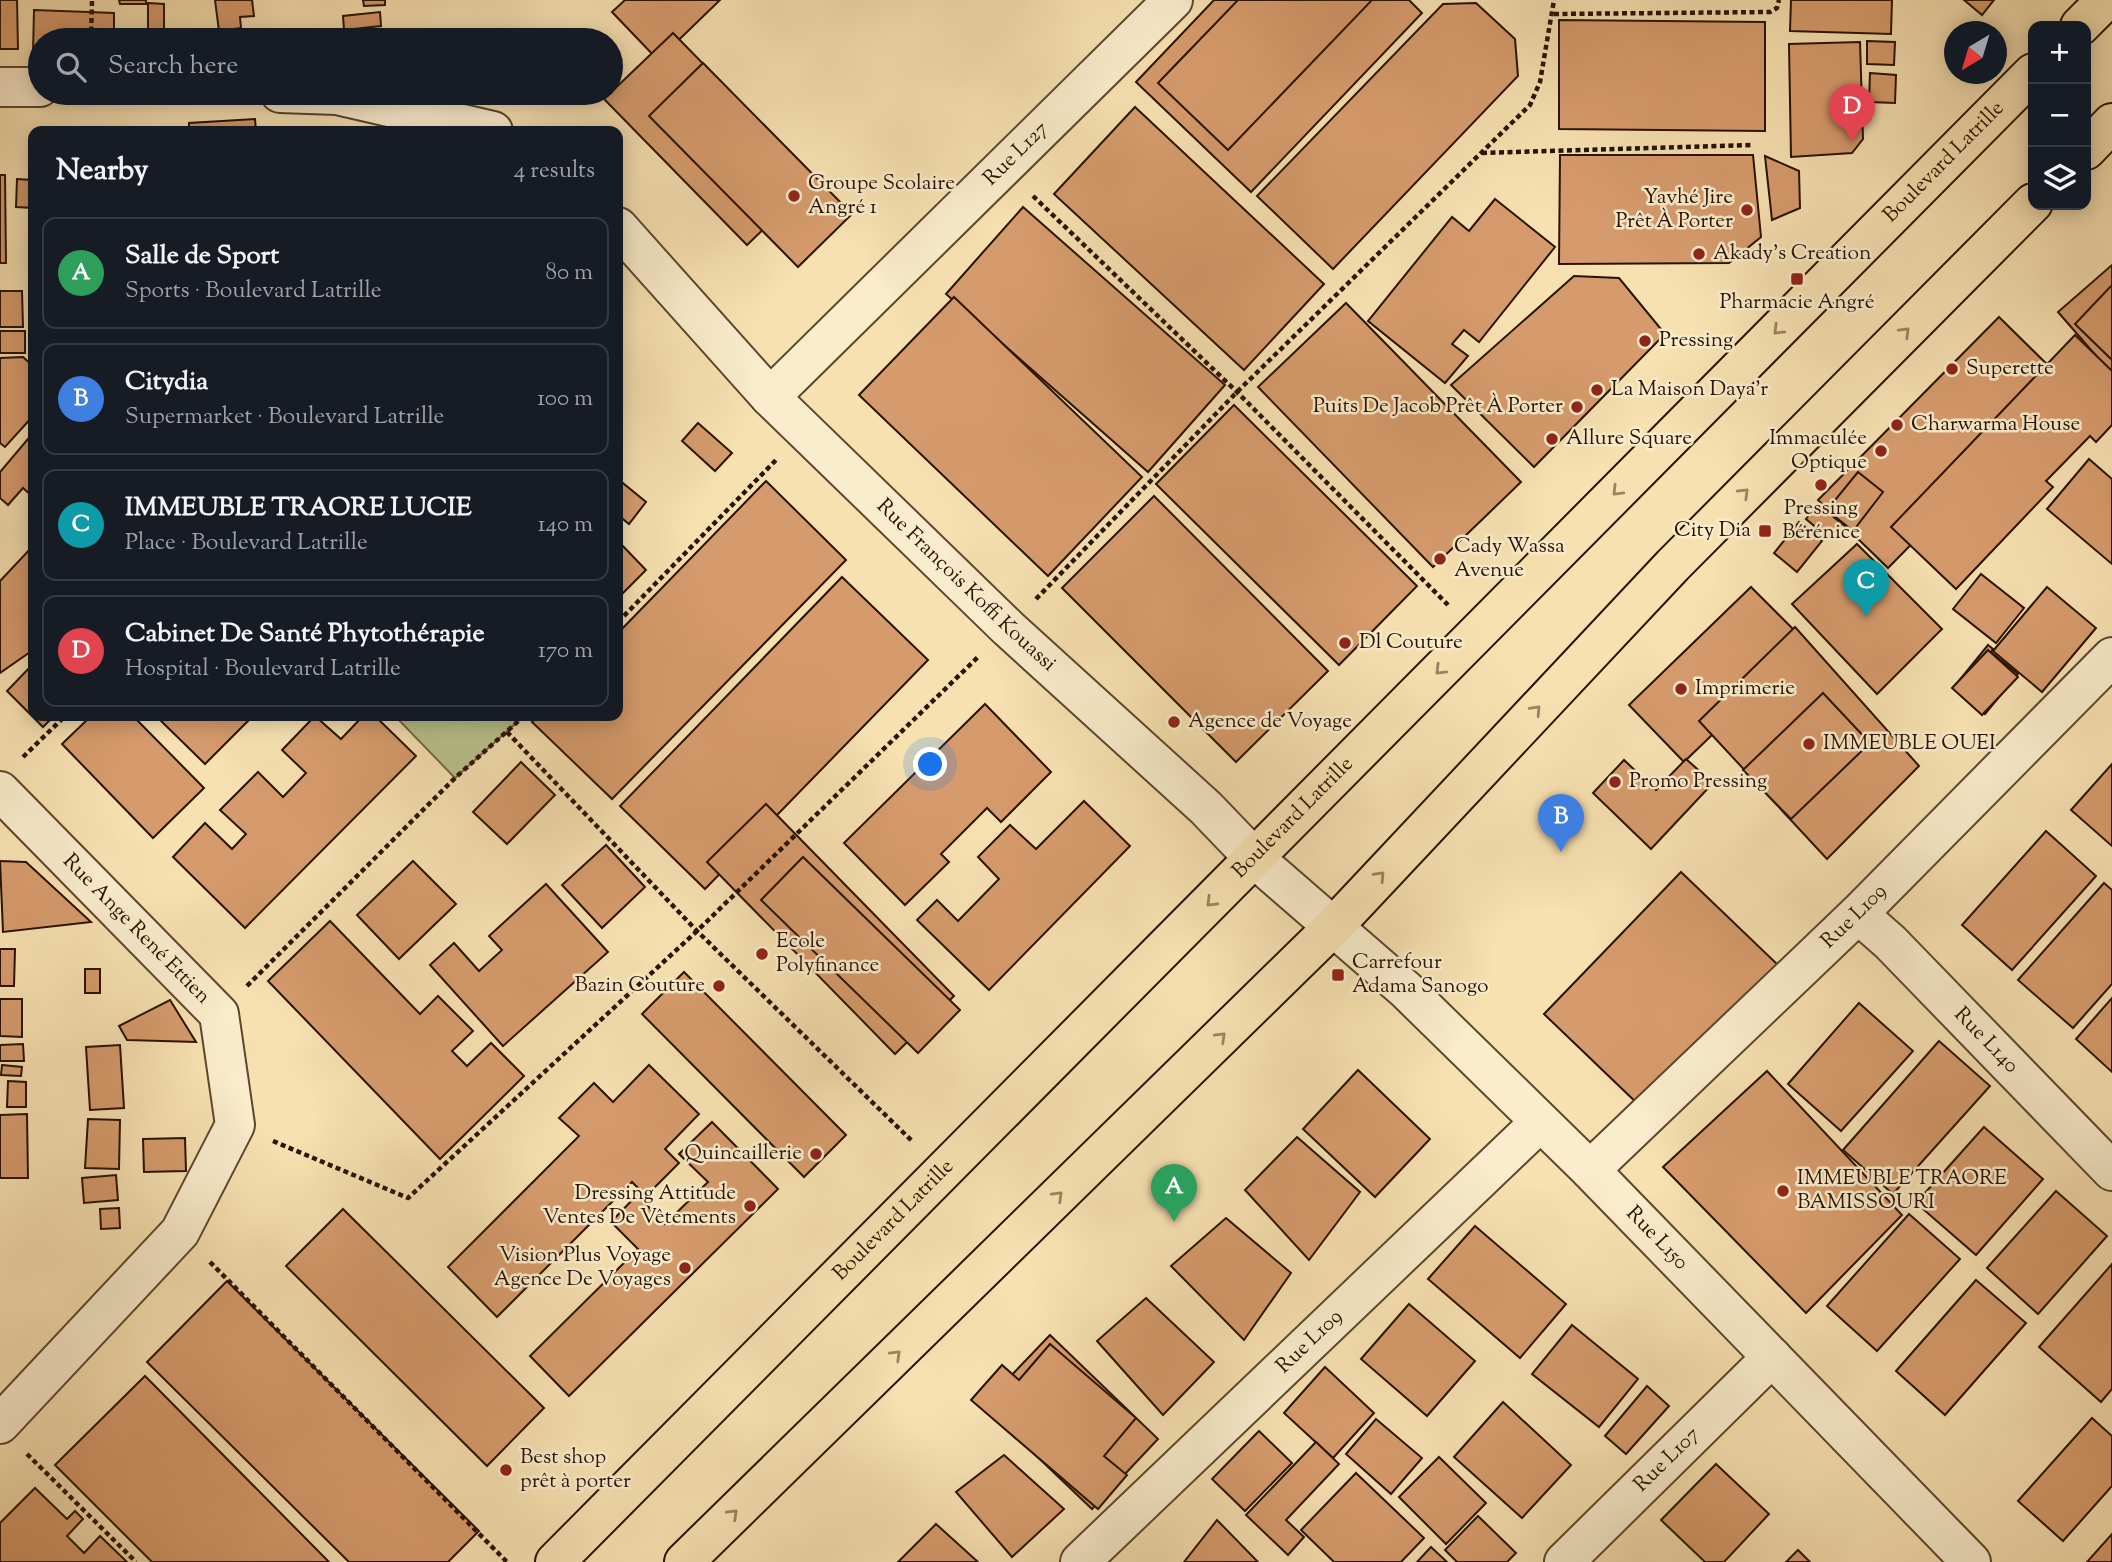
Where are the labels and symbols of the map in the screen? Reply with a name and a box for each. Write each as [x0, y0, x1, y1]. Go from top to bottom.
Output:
north arrow [1944, 21, 2007, 84]
pin: D [1829, 84, 1875, 142]
street label: Boulevard Latrille [1877, 95, 2012, 230]
street label: Rue L127 [977, 115, 1056, 193]
place label: Groupe Scolaire Angré 1 [808, 169, 955, 223]
place label: Yavhé Jire Prêt À Porter [1616, 183, 1733, 237]
marker: Groupe Scolaire Angré 1 [786, 188, 802, 204]
marker: Yavhé Jire Prêt À Porter [1739, 202, 1755, 218]
place label: Akady's Creation [1713, 239, 1871, 269]
marker: Akady's Creation [1691, 246, 1707, 262]
marker: Pharmacie Angré [1789, 271, 1805, 287]
place label: Pharmacie Angré [1720, 288, 1874, 318]
one-way arrow [1773, 322, 1786, 335]
place label: Pressing [1659, 326, 1733, 356]
one-way arrow [1896, 327, 1909, 340]
marker: Pressing [1637, 333, 1653, 349]
place label: Superette [1966, 354, 2054, 384]
marker: Superette [1944, 361, 1960, 377]
place label: La Maison Daya'r [1611, 375, 1768, 405]
marker: La Maison Daya'r [1589, 382, 1605, 398]
place label: Puits De Jacob Prêt À Porter [1313, 392, 1563, 422]
marker: Puits De Jacob Prêt À Porter [1569, 399, 1585, 415]
place label: Charwarma House [1911, 410, 2080, 440]
marker: Charwarma House [1889, 417, 1905, 433]
place label: Allure Square [1566, 424, 1692, 454]
place label: Immaculée Optique [1769, 424, 1867, 478]
marker: Allure Square [1544, 431, 1560, 447]
marker: Immaculée Optique [1873, 443, 1889, 459]
marker: Pressing Bérénice [1813, 477, 1829, 493]
one-way arrow [1613, 483, 1626, 496]
one-way arrow [1736, 488, 1749, 501]
street label: Rue François Koffi Kouassi [869, 492, 1062, 679]
place label: Pressing Bérénice [1782, 494, 1860, 548]
place label: City Dia [1674, 516, 1751, 546]
marker: City Dia [1757, 523, 1773, 539]
place label: Cady Wassa Avenue [1454, 532, 1565, 586]
marker: Cady Wassa Avenue [1432, 551, 1448, 567]
pin: C [1843, 559, 1889, 617]
place label: Dl Couture [1359, 628, 1463, 658]
marker: Dl Couture [1337, 635, 1353, 651]
one-way arrow [1435, 662, 1448, 675]
place label: Imprimerie [1695, 674, 1795, 704]
marker: Imprimerie [1673, 681, 1689, 697]
one-way arrow [1528, 705, 1540, 718]
place label: Agence de Voyage [1188, 707, 1352, 737]
marker: Agence de Voyage [1166, 714, 1182, 730]
place label: IMMEUBLE OUEI [1823, 729, 1996, 759]
marker: IMMEUBLE OUEI [1801, 736, 1817, 752]
your location [913, 747, 947, 781]
street label: Boulevard Latrille [1226, 750, 1361, 886]
place label: Promo Pressing [1629, 767, 1767, 797]
marker: Promo Pressing [1607, 774, 1623, 790]
pin: B [1538, 794, 1584, 852]
street label: Rue Ange René Ettien [55, 847, 217, 1011]
one-way arrow [1372, 871, 1385, 884]
street label: Rue L109 [1815, 878, 1894, 956]
one-way arrow [1207, 894, 1220, 907]
place label: Ecole Polyfinance [776, 927, 879, 981]
marker: Ecole Polyfinance [754, 946, 770, 962]
place label: Carrefour Adama Sanogo [1352, 948, 1489, 1002]
marker: Carrefour Adama Sanogo [1330, 967, 1346, 983]
place label: Bazin Couture [574, 971, 705, 1001]
marker: Bazin Couture [711, 978, 727, 994]
street label: Rue L140 [1946, 1001, 2025, 1081]
one-way arrow [1212, 1032, 1225, 1045]
place label: Quincaillerie [684, 1139, 802, 1169]
marker: Quincaillerie [808, 1146, 824, 1162]
street label: Boulevard Latrille [826, 1153, 961, 1288]
pin: A [1151, 1164, 1197, 1222]
place label: IMMEUBLE TRAORE BAMISSOURI [1797, 1164, 2007, 1218]
place label: Dressing Attitude Ventes De Vêtements [542, 1179, 736, 1233]
marker: IMMEUBLE TRAORE BAMISSOURI [1775, 1183, 1791, 1199]
one-way arrow [1050, 1191, 1063, 1204]
marker: Dressing Attitude Ventes De Vêtements [742, 1198, 758, 1214]
street label: Rue L150 [1618, 1200, 1695, 1277]
place label: Vision Plus Voyage Agence De Voyages [494, 1241, 671, 1295]
marker: Vision Plus Voyage Agence De Voyages [677, 1260, 693, 1276]
street label: Rue L109 [1270, 1303, 1350, 1381]
one-way arrow [887, 1350, 900, 1363]
street label: Rue L107 [1627, 1420, 1707, 1500]
place label: Best shop prêt à porter [520, 1443, 631, 1497]
marker: Best shop prêt à porter [498, 1462, 514, 1478]
one-way arrow [725, 1510, 738, 1523]

